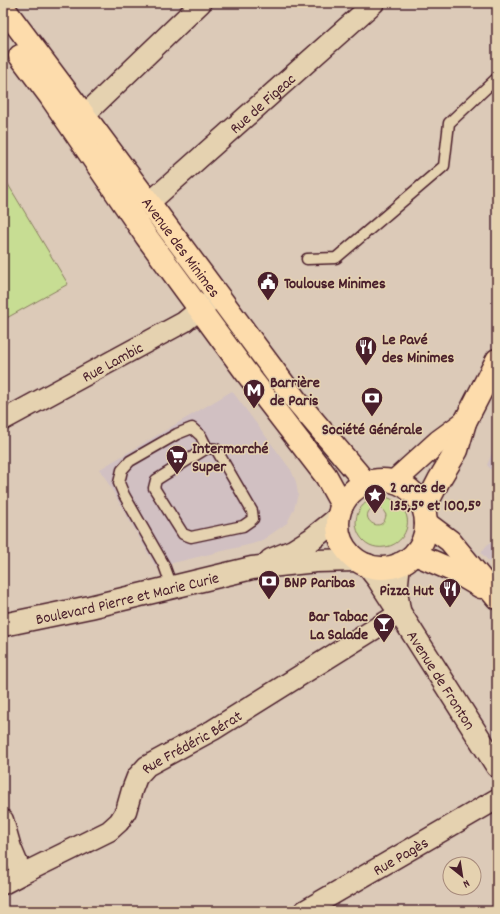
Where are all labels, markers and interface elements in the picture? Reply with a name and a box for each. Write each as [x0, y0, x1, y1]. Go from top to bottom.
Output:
street label: Rue de Figeac [225, 69, 302, 140]
street label: Avenue des Minimes [135, 193, 225, 303]
public building icon: Toulouse Minimes [255, 269, 281, 302]
place label: Toulouse Minimes [284, 273, 386, 296]
place label: Le Pavé des Minimes [382, 329, 455, 370]
restaurant icon: Le Pavé des Minimes [353, 334, 379, 367]
street label: Rue Lambic [78, 337, 148, 389]
place label: Barrière de Paris [270, 372, 320, 413]
metro station icon: Barrière de Paris [241, 377, 267, 410]
bank icon: Société Générale [359, 385, 385, 418]
place label: Société Générale [322, 419, 422, 442]
place label: Intermarché Super [192, 438, 268, 479]
supermarket icon: Intermarché Super [164, 443, 190, 476]
place label: 2 arcs de 135,5° et 100,5° [390, 477, 481, 518]
place icon: 2 arcs de 135,5° et 100,5° [362, 482, 388, 515]
street label: Boulevard Pierre et Marie Curie [34, 567, 222, 632]
bank icon: BNP Paribas [256, 568, 282, 601]
place label: BNP Paribas [284, 572, 355, 595]
restaurant icon: Pizza Hut [437, 576, 463, 609]
place label: Pizza Hut [379, 580, 434, 603]
place label: Bar Tabac La Salade [309, 606, 369, 647]
bar icon: Bar Tabac La Salade [371, 611, 397, 644]
street label: Avenue de Fronton [400, 627, 480, 735]
street label: Rue Frédéric Bérat [136, 706, 247, 780]
street label: Rue Pagès [369, 832, 434, 883]
north arrow [442, 856, 482, 896]
text: N [459, 875, 472, 891]

